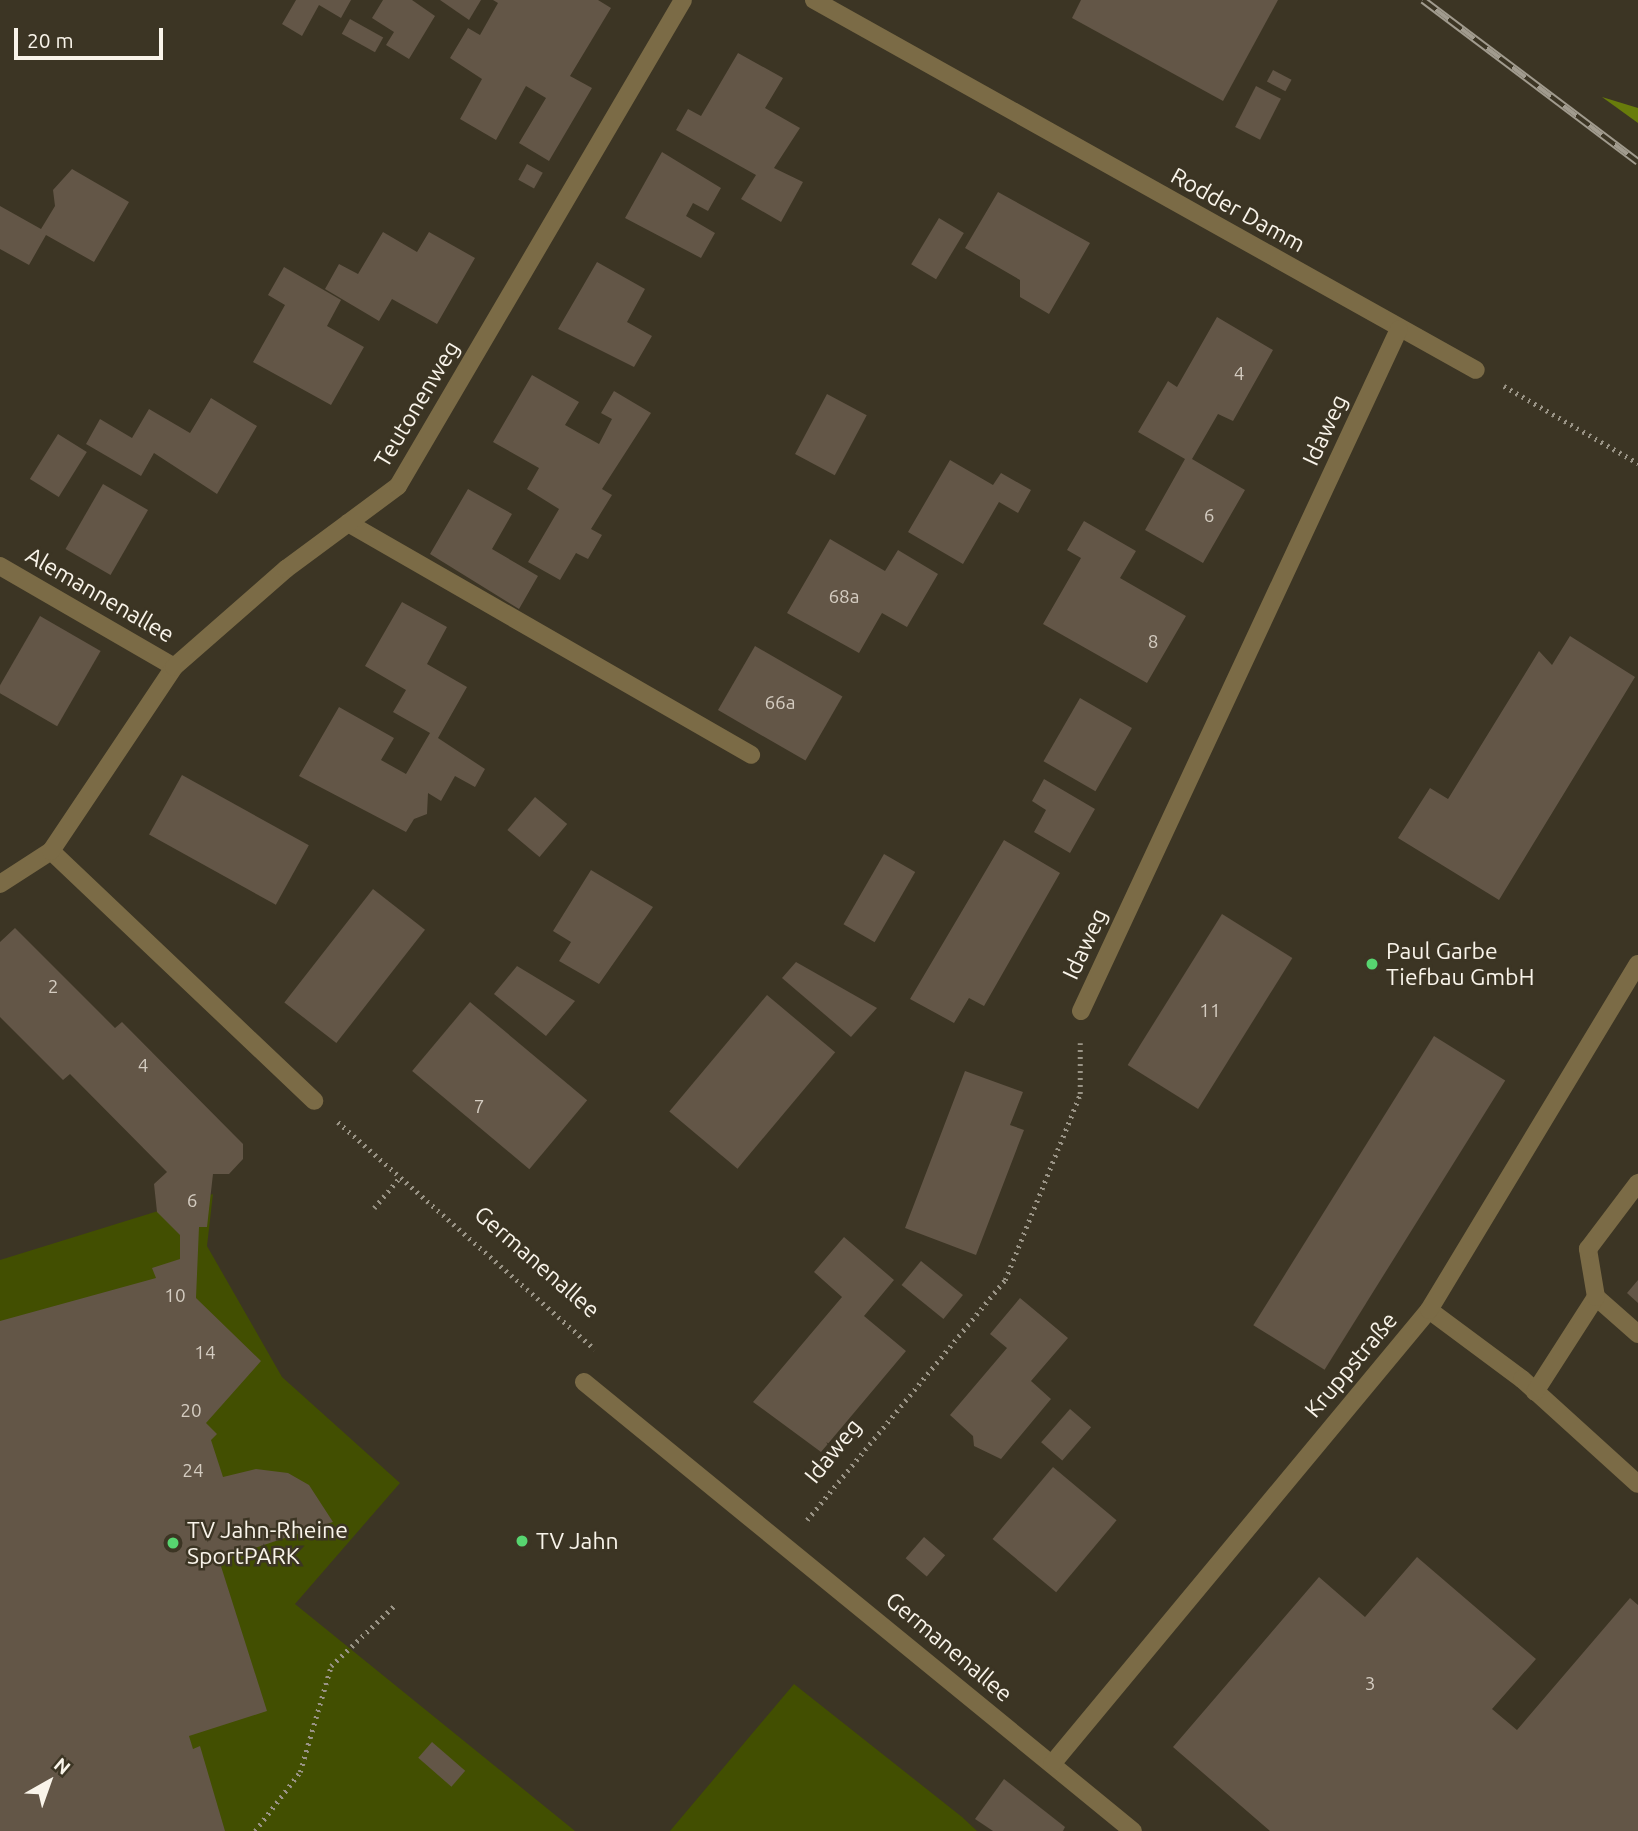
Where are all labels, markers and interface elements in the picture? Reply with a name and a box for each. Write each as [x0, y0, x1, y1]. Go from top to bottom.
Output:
scale bar [18, 14, 166, 58]
text: 20 m [27, 28, 74, 52]
street label: Rodder Damm [1166, 162, 1310, 258]
street label: Teutonenweg [368, 336, 466, 472]
house number: 4 [1234, 363, 1244, 385]
street label: Idaweg [1297, 390, 1353, 470]
house number: 6 [1204, 505, 1214, 527]
street label: Alemannenallee [21, 541, 179, 649]
house number: 68a [828, 586, 860, 608]
house number: 8 [1148, 631, 1158, 653]
house number: 66a [764, 692, 796, 714]
street label: Idaweg [1057, 904, 1113, 984]
place label: Paul Garbe Tiefbau GmbH [1386, 937, 1535, 991]
marker: Paul Garbe Tiefbau GmbH [1364, 956, 1380, 972]
house number: 2 [48, 976, 58, 998]
house number: 11 [1199, 1000, 1221, 1022]
house number: 4 [138, 1055, 148, 1077]
house number: 7 [474, 1096, 484, 1118]
house number: 6 [187, 1190, 197, 1212]
street label: Germanenallee [469, 1200, 605, 1324]
house number: 10 [164, 1285, 186, 1307]
street label: Kruppstraße [1299, 1307, 1403, 1423]
house number: 14 [194, 1342, 216, 1364]
house number: 20 [180, 1400, 202, 1422]
street label: Idaweg [799, 1413, 867, 1489]
house number: 24 [182, 1460, 204, 1482]
place label: TV Jahn-Rheine SportPARK [187, 1516, 348, 1570]
place label: TV Jahn [536, 1527, 619, 1555]
marker: TV Jahn [514, 1533, 530, 1549]
marker: TV Jahn-Rheine SportPARK [165, 1535, 181, 1551]
street label: Germanenallee [880, 1586, 1018, 1708]
house number: 3 [1365, 1673, 1375, 1695]
north arrow [14, 1747, 84, 1817]
text: N [50, 1753, 75, 1779]

